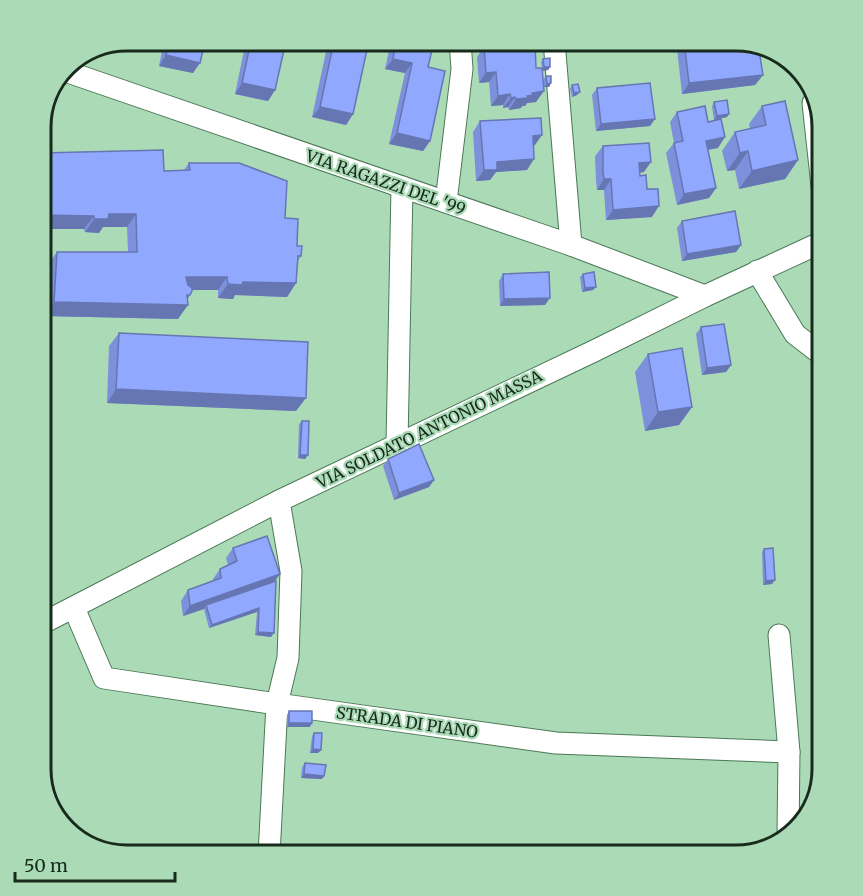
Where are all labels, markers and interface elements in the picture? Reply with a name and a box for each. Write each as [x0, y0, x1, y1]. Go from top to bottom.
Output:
street label: VIA RAGAZZI DEL '99 [303, 145, 468, 219]
street label: VIA SOLDATO ANTONIO MASSA [312, 365, 546, 493]
street label: STRADA DI PIANO [335, 702, 480, 742]
scale bar [15, 845, 176, 883]
text: 50 m [24, 854, 68, 877]

